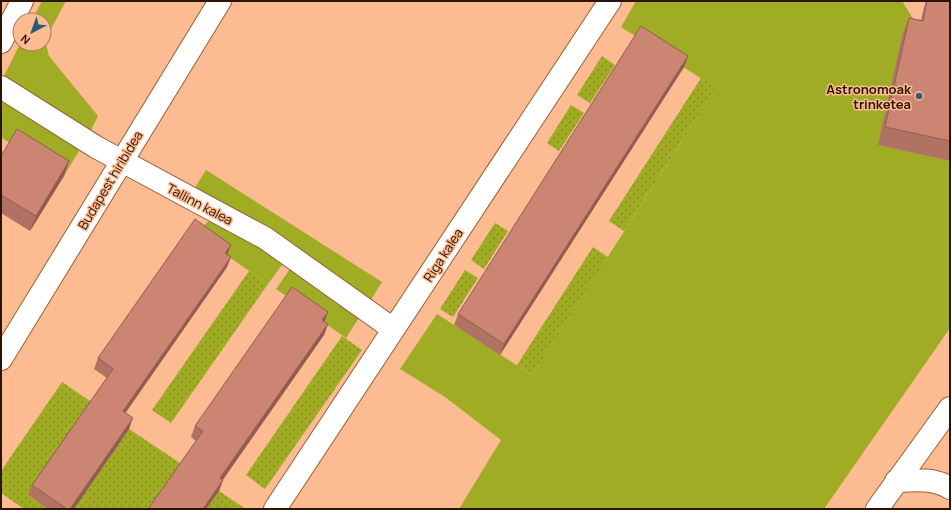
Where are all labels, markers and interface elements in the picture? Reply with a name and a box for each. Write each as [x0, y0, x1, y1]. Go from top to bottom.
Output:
north arrow [12, 12, 52, 52]
text: N [17, 32, 33, 48]
place label: Astronomoak trinketea [826, 80, 912, 113]
marker: Astronomoak trinketea [914, 91, 924, 101]
street label: Budapest hiribidea [73, 127, 147, 233]
street label: Tallinn kalea [164, 179, 236, 229]
street label: Riga kalea [419, 225, 467, 285]

